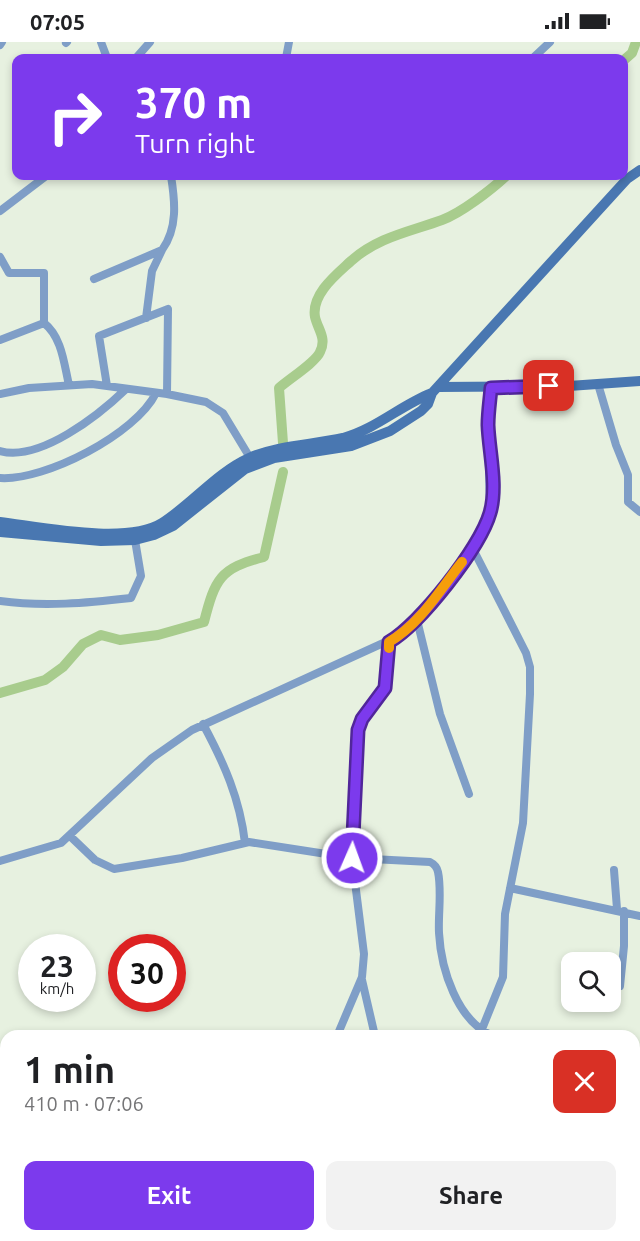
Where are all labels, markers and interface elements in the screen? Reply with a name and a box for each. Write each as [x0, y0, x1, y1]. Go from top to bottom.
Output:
text: 07:05 [30, 9, 85, 34]
icon: right [36, 78, 114, 156]
text: 370 m [135, 79, 252, 126]
text: Turn right [135, 128, 255, 158]
pin [523, 360, 574, 411]
icon: arrive [532, 369, 565, 402]
position arrow [320, 826, 384, 890]
speed limit sign: 30 [108, 934, 186, 1012]
text: 23 [40, 949, 74, 983]
map controls [561, 952, 621, 1012]
button: search [561, 952, 621, 1012]
text: km/h [40, 980, 74, 997]
text: 1 min [24, 1049, 115, 1090]
button: close [553, 1050, 616, 1113]
text: 410 m · 07:06 [24, 1092, 144, 1115]
button: Exit [24, 1161, 314, 1230]
button: Share [326, 1161, 616, 1230]

